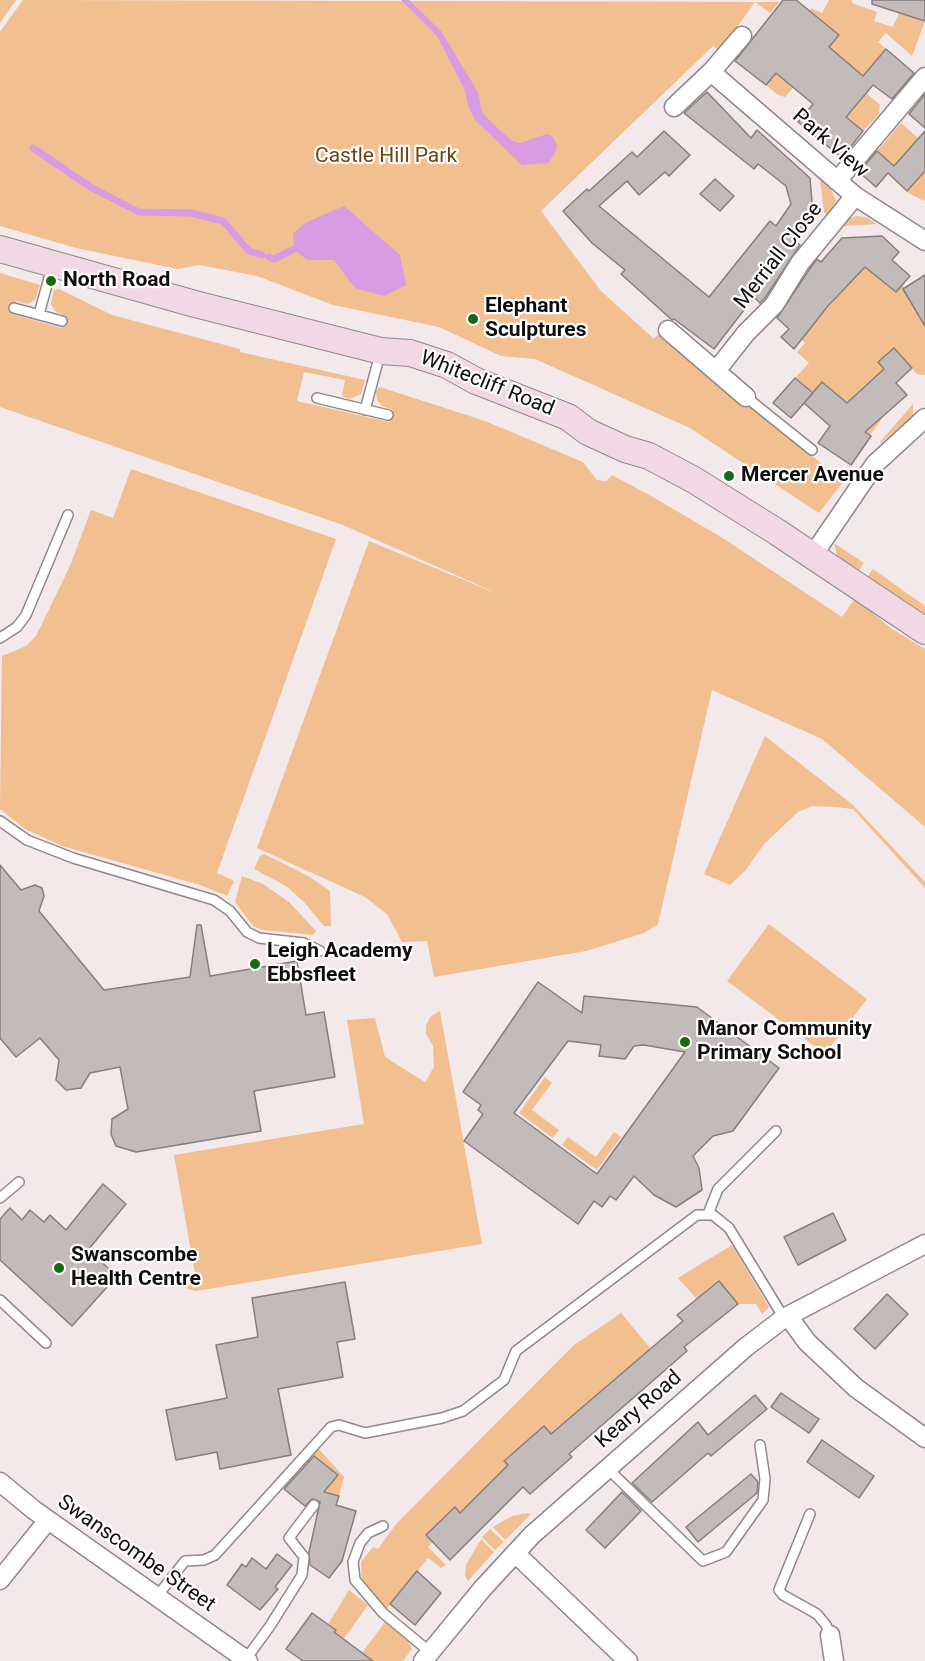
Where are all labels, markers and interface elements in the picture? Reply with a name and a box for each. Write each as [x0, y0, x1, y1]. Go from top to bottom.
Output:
street label: Park View [787, 104, 873, 184]
park label: Castle Hill Park [315, 144, 457, 170]
street label: Merriall Close [730, 198, 828, 314]
place label: North Road [63, 268, 170, 294]
marker: North Road [44, 274, 58, 288]
place label: Elephant Sculptures [485, 294, 586, 344]
marker: Elephant Sculptures [466, 312, 480, 326]
street label: Whitecliff Road [416, 346, 558, 422]
place label: Mercer Avenue [741, 463, 884, 489]
marker: Mercer Avenue [722, 469, 736, 483]
place label: Leigh Academy Ebbsfleet [267, 939, 412, 989]
marker: Leigh Academy Ebbsfleet [248, 957, 262, 971]
place label: Manor Community Primary School [697, 1017, 872, 1067]
marker: Manor Community Primary School [678, 1035, 692, 1049]
place label: Swanscombe Health Centre [71, 1243, 201, 1293]
marker: Swanscombe Health Centre [52, 1261, 66, 1275]
street label: Keary Road [591, 1366, 687, 1454]
street label: Swanscombe Street [52, 1490, 220, 1618]

